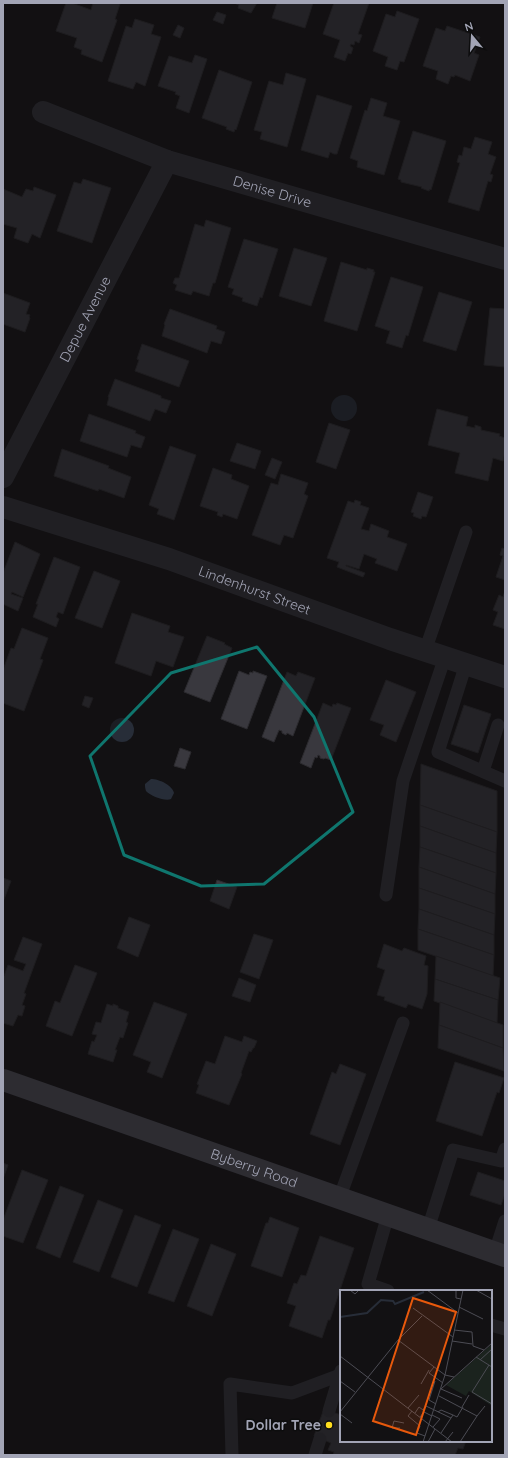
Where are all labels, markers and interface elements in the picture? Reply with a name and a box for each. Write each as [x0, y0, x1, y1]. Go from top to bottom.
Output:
north arrow [452, 16, 492, 56]
text: N [463, 19, 475, 34]
street label: Denise Drive [231, 172, 314, 212]
street label: Depue Avenue [55, 273, 115, 365]
street label: Lindenhurst Street [196, 561, 313, 619]
street label: Byberry Road [208, 1144, 300, 1192]
inset map [340, 1290, 492, 1442]
place label: Dollar Tree [246, 1416, 321, 1434]
marker: Dollar Tree [324, 1420, 334, 1430]

